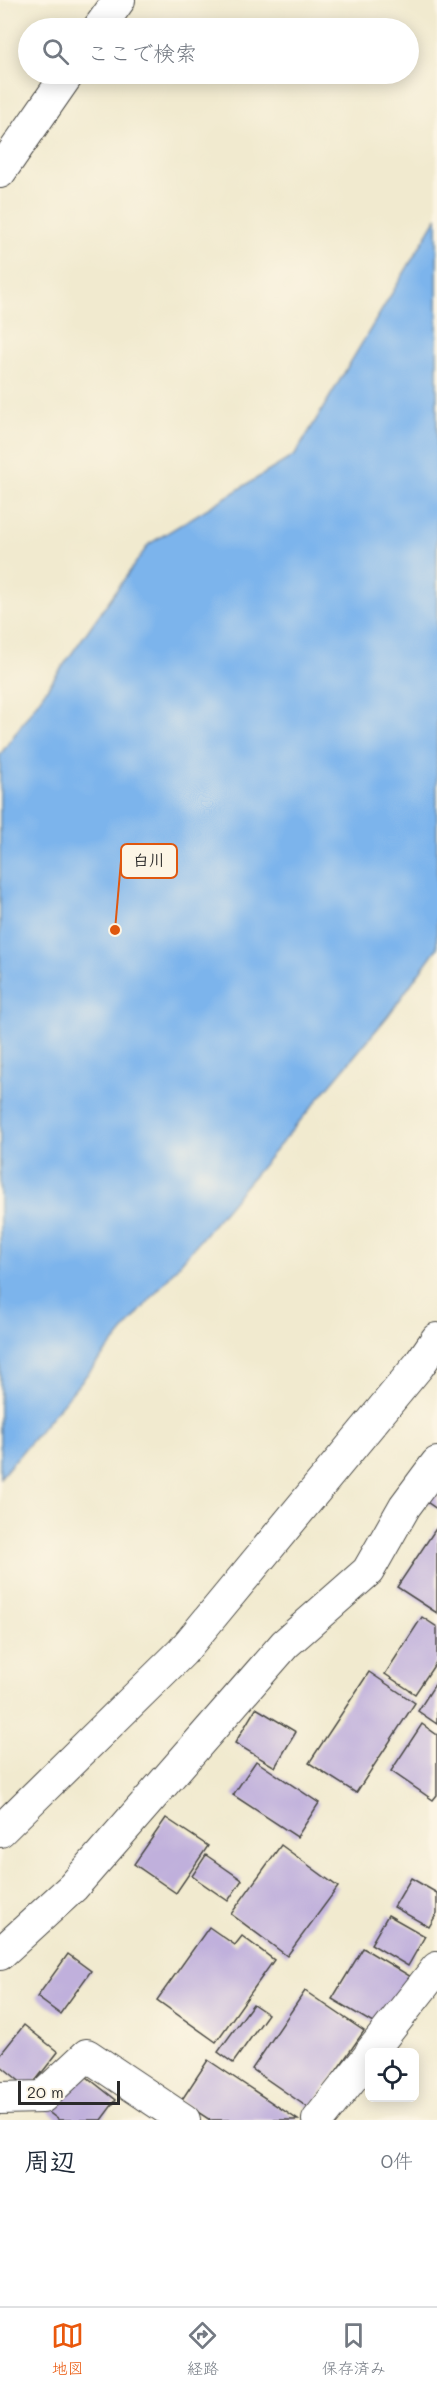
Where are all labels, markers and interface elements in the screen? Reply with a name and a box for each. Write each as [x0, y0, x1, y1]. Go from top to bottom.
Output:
search box [18, 18, 419, 84]
icon: search [39, 35, 72, 68]
text: ここで検索 [87, 38, 197, 67]
callout: 白川 [121, 844, 177, 878]
text: 白川 [133, 849, 165, 870]
map controls [365, 2048, 419, 2102]
button: locate [365, 2048, 419, 2102]
scale bar [18, 2078, 120, 2106]
text: 20 m [27, 2081, 64, 2102]
text: 周辺 [24, 2144, 76, 2178]
text: 0件 [381, 2147, 413, 2173]
tab: 地図 [51, 2319, 84, 2379]
tab: 経路 [186, 2319, 219, 2379]
tab: 保存済み [322, 2319, 386, 2379]

